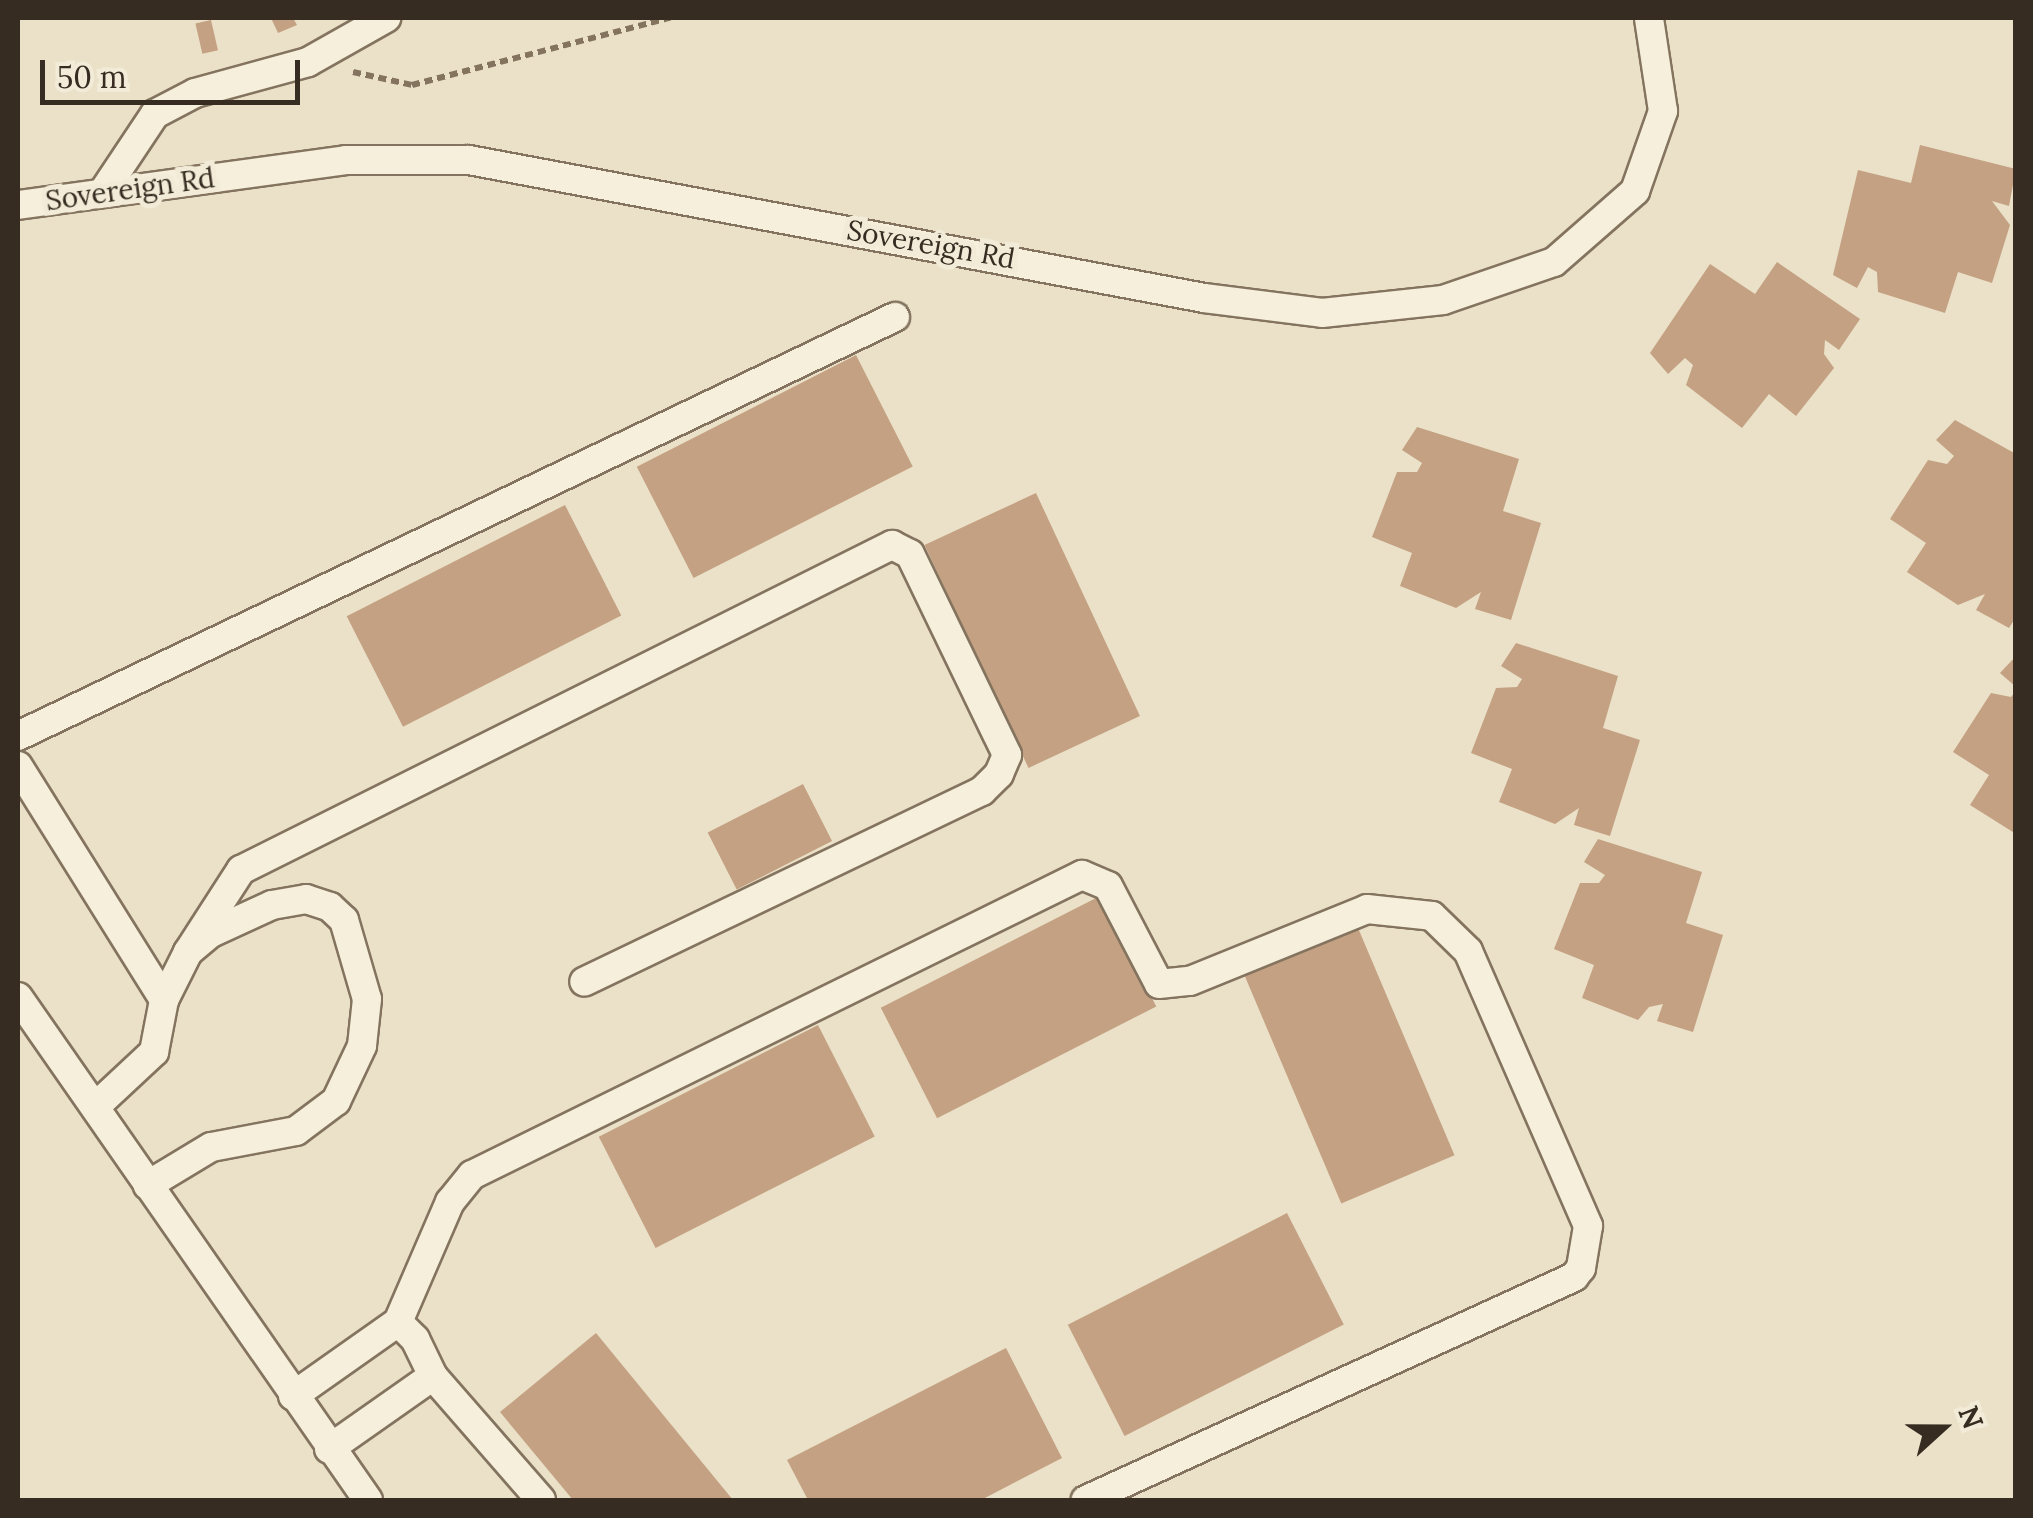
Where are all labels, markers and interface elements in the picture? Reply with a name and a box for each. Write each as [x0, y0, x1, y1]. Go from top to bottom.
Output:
scale bar [45, 40, 305, 102]
text: 50 m [57, 58, 127, 96]
street label: Sovereign Rd [43, 161, 217, 217]
street label: Sovereign Rd [844, 213, 1018, 275]
north arrow [1893, 1378, 1993, 1478]
text: N [1950, 1401, 1992, 1434]

